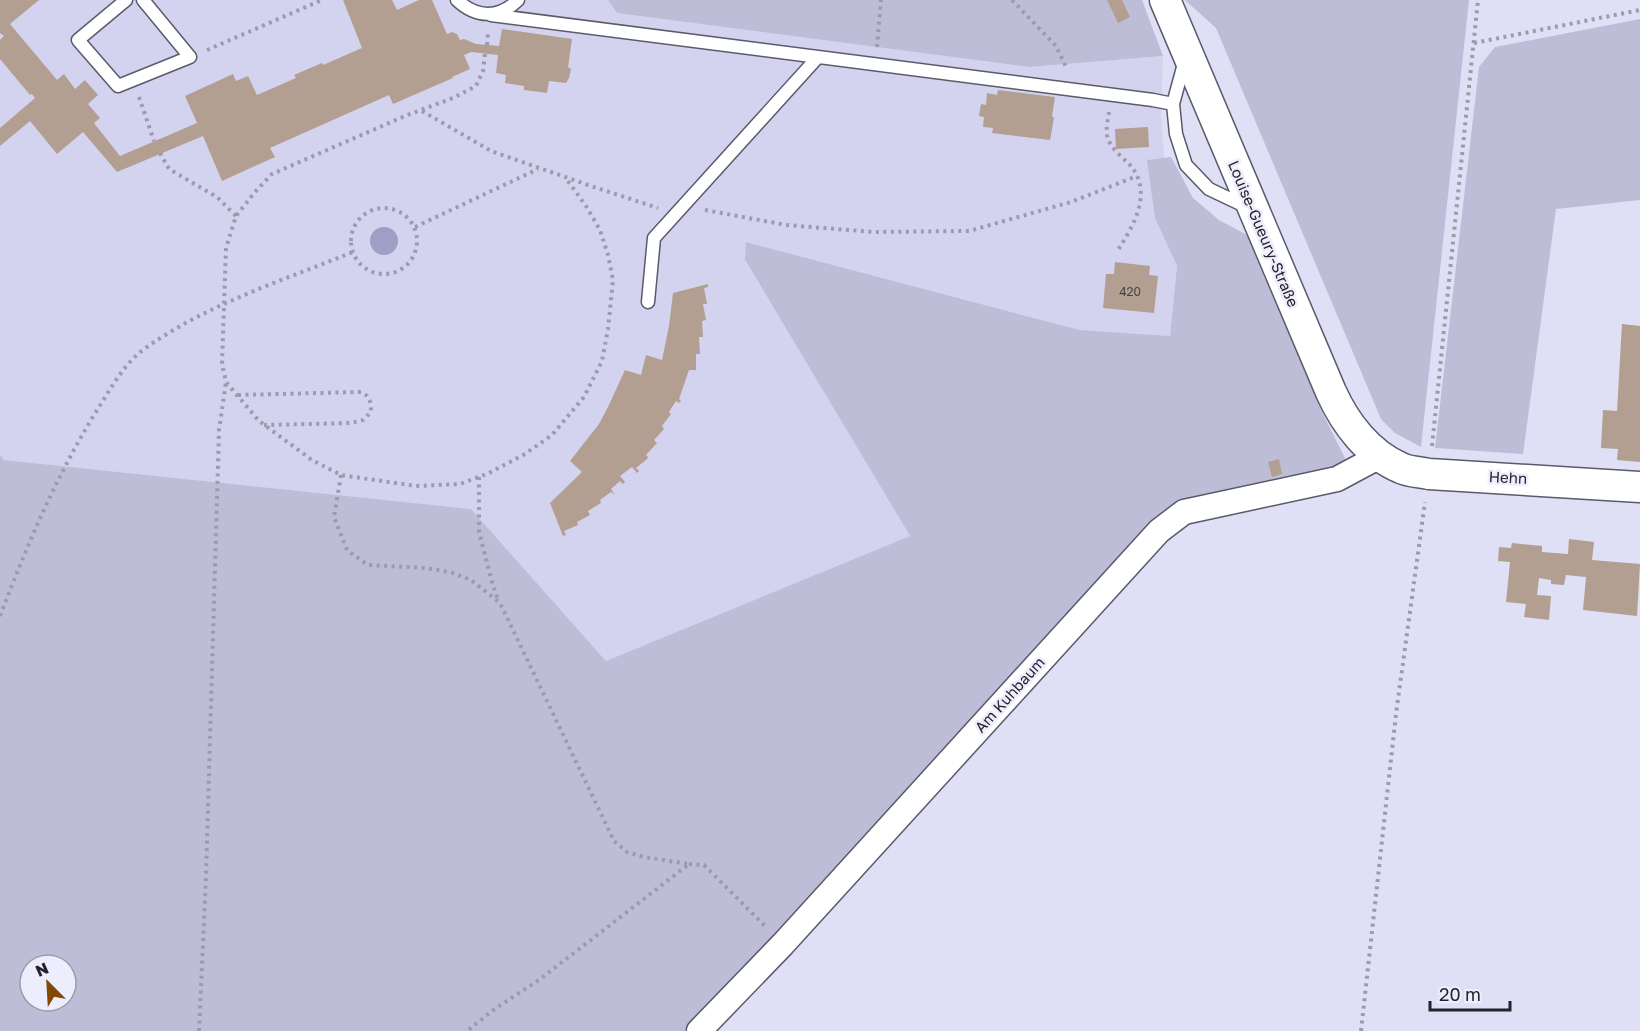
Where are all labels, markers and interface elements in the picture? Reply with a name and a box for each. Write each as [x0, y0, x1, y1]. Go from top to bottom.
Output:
street label: Louise-Gueury-Straße [1225, 158, 1303, 310]
house number: 420 [1119, 284, 1141, 299]
street label: Hehn [1488, 467, 1528, 487]
street label: Am Kuhbaum [971, 653, 1048, 736]
north arrow [18, 953, 78, 1013]
text: N [32, 958, 52, 981]
scale bar [1430, 974, 1510, 1012]
text: 20 m [1439, 983, 1481, 1005]

